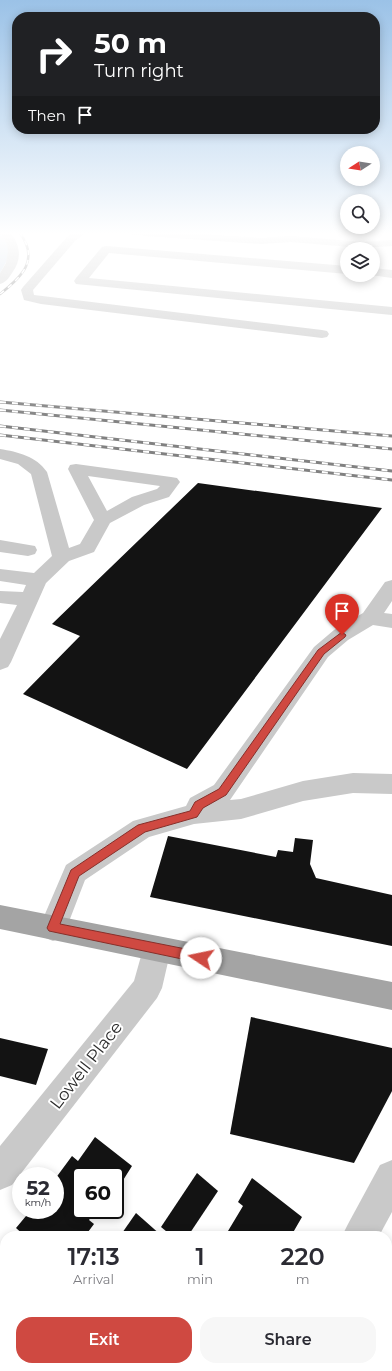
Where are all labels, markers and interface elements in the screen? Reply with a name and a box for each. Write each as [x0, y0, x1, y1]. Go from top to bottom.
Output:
text: 50 m [94, 26, 167, 60]
icon: right [28, 28, 80, 80]
text: Turn right [94, 60, 184, 82]
icon: arrive [74, 104, 96, 126]
text: Then [28, 106, 66, 125]
north arrow [340, 146, 380, 186]
map controls [340, 146, 380, 282]
button: search [340, 194, 380, 234]
button: layers [340, 242, 380, 282]
pin [325, 594, 359, 635]
icon: arrive [331, 600, 353, 622]
position arrow [180, 937, 222, 979]
street label: Lowell Place [46, 1017, 126, 1113]
speed limit sign: 60 [72, 1167, 124, 1219]
text: 52 [26, 1176, 50, 1200]
text: km/h [25, 1196, 51, 1209]
text: 17:13 [67, 1242, 120, 1271]
text: 1 [195, 1242, 205, 1271]
text: 220 [280, 1242, 325, 1271]
text: Arrival [73, 1271, 114, 1287]
text: min [187, 1271, 213, 1287]
text: m [296, 1271, 309, 1287]
button: Exit [16, 1317, 192, 1363]
button: Share [200, 1317, 376, 1363]

